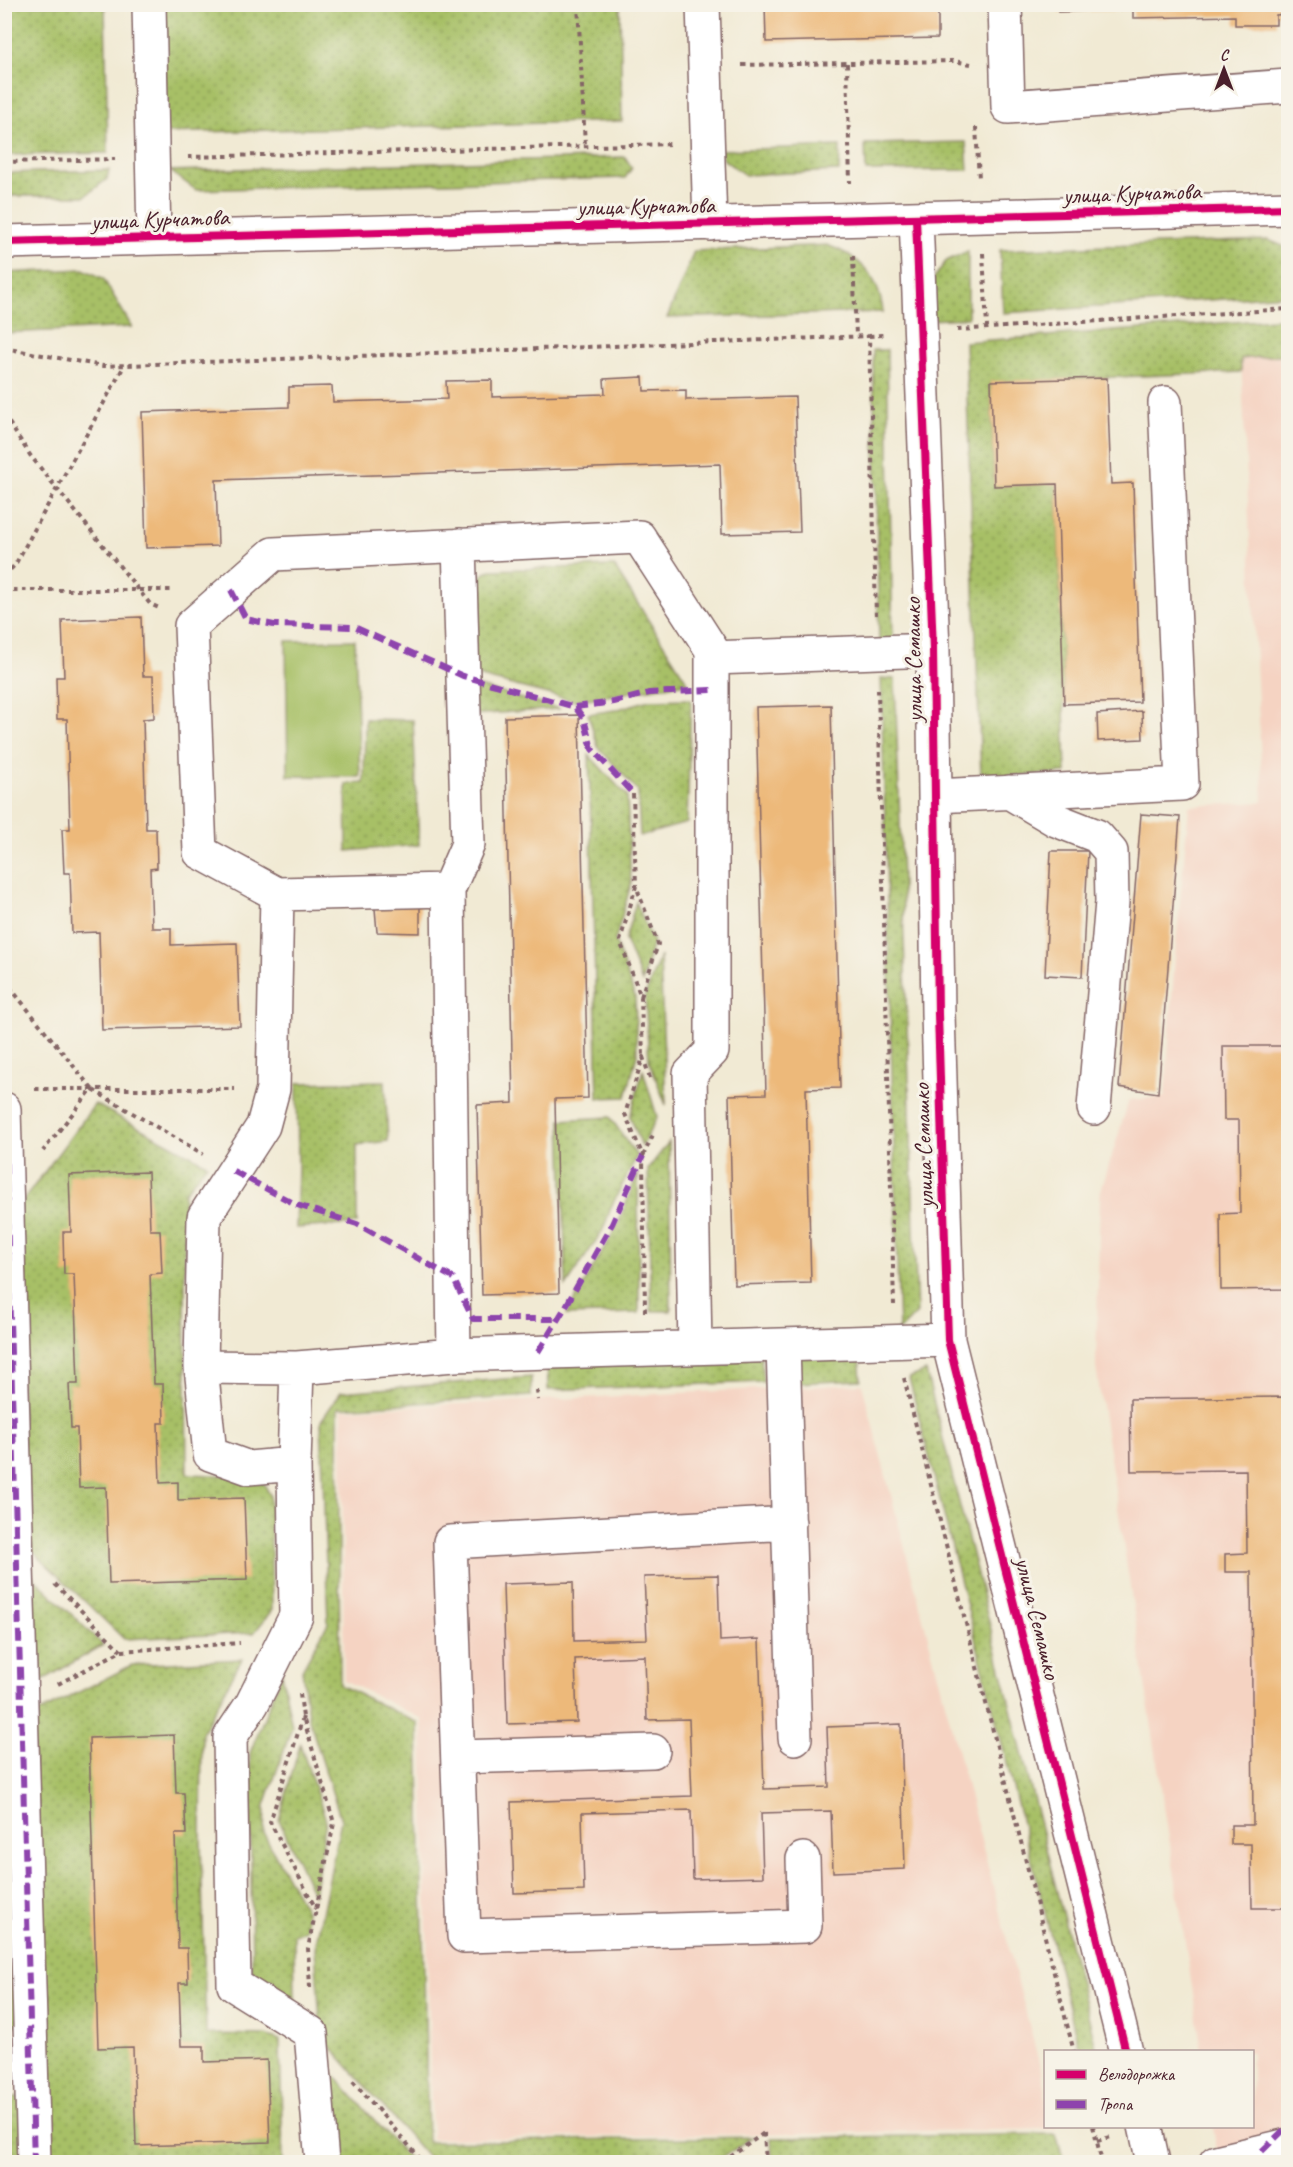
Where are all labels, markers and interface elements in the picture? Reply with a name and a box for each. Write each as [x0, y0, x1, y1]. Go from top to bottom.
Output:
north arrow [1194, 39, 1254, 99]
text: С [1220, 45, 1230, 65]
street label: улица Курчатова [1060, 176, 1203, 210]
street label: улица Курчатова [575, 190, 717, 222]
street label: улица Курчатова [88, 202, 231, 236]
street label: улица Семашко [897, 596, 929, 725]
street label: улица Семашко [906, 1082, 940, 1211]
street label: улица Семашко [1008, 1552, 1068, 1684]
legend [1044, 2050, 1254, 2128]
text: Велодорожка [1098, 2063, 1176, 2085]
text: Тропа [1098, 2093, 1134, 2115]

